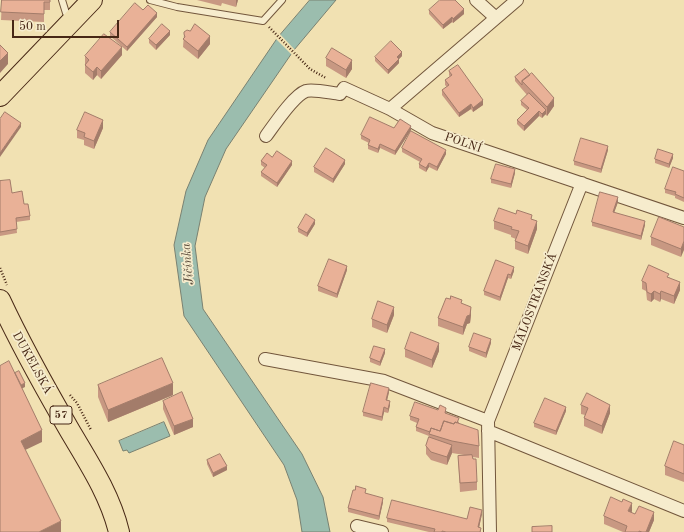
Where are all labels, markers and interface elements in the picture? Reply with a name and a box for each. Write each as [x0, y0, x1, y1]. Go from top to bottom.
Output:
scale bar [14, 12, 121, 38]
text: 50 m [19, 21, 46, 33]
street label: POLNÍ [442, 130, 484, 156]
water label: Jičínka [178, 242, 198, 286]
street label: MALOSTRANSKÁ [510, 251, 560, 353]
street label: DUKELSKÁ [9, 329, 55, 397]
road number: 57 [50, 406, 72, 424]

